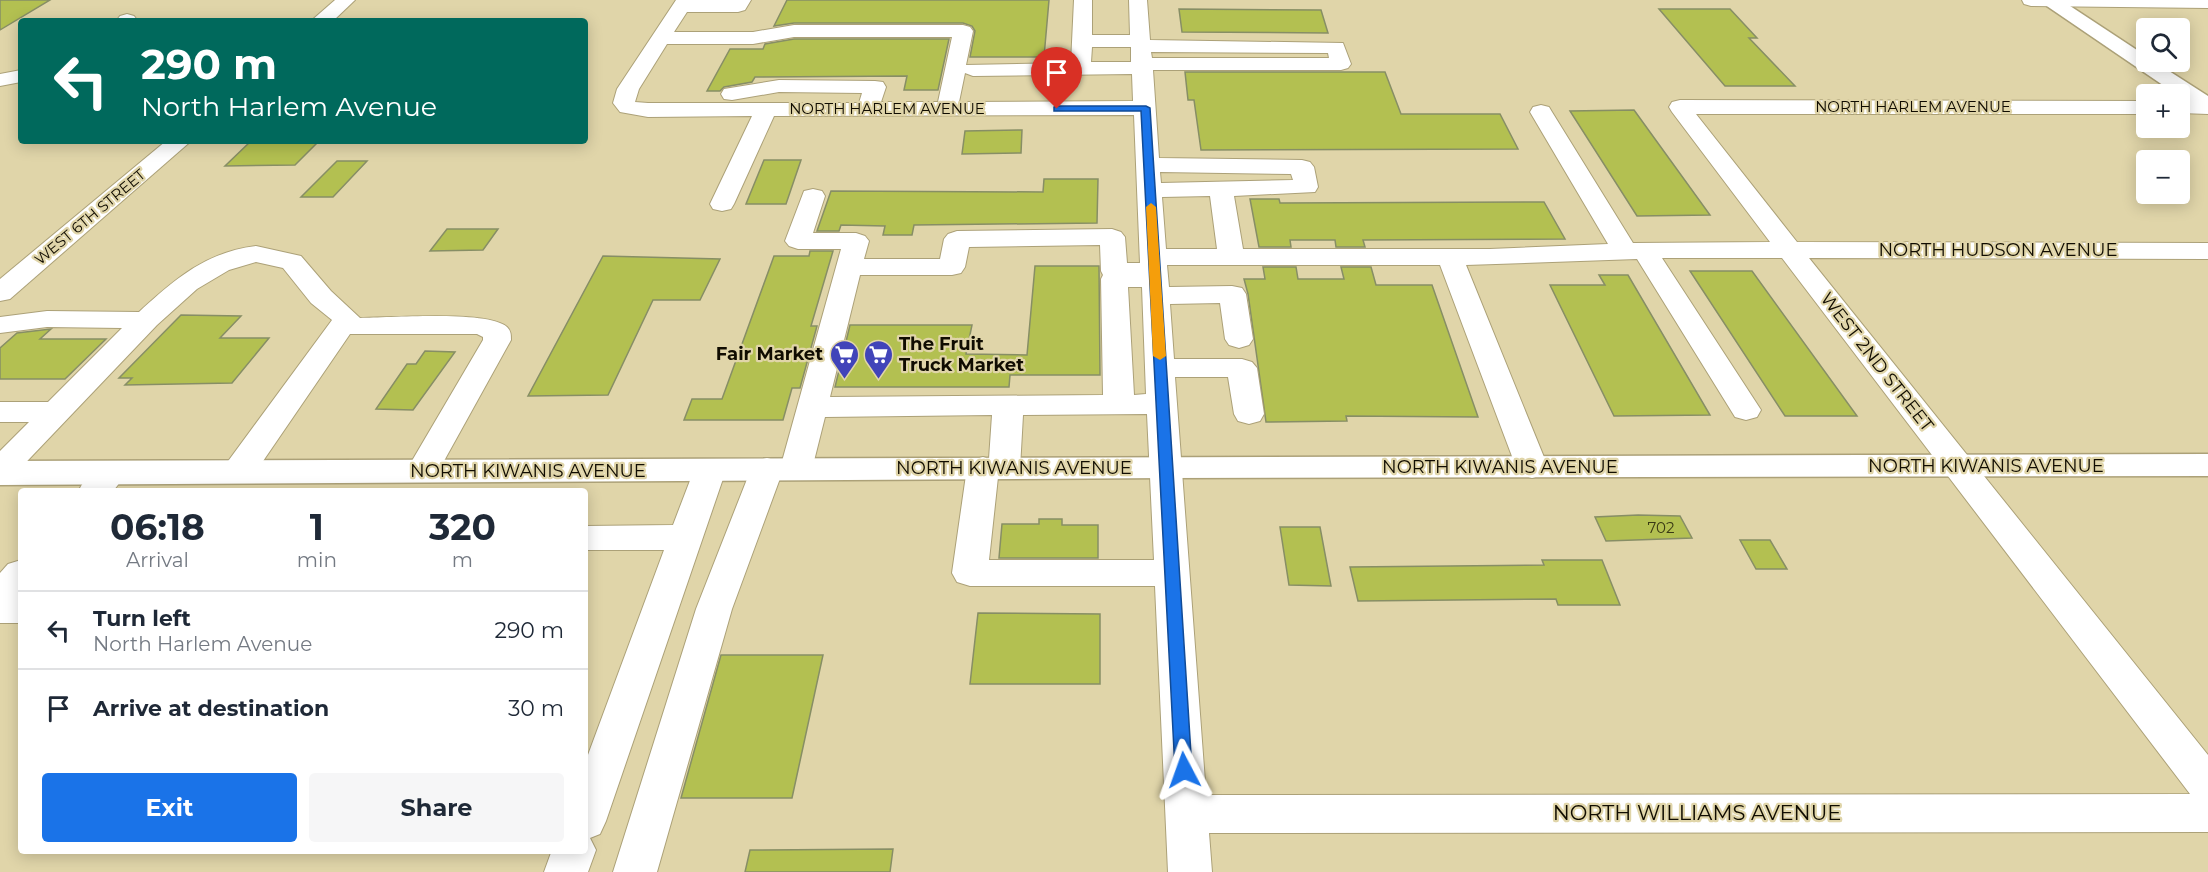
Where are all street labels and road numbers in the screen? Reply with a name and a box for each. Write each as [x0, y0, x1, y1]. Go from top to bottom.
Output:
street label: NORTH HARLEM AVENUE [1815, 97, 2011, 116]
street label: NORTH HARLEM AVENUE [789, 99, 985, 118]
street label: WEST 6TH STREET [30, 164, 149, 269]
street label: NORTH HUDSON AVENUE [1878, 239, 2118, 261]
street label: WEST 2ND STREET [1816, 288, 1939, 437]
street label: NORTH KIWANIS AVENUE [1868, 455, 2104, 477]
street label: NORTH KIWANIS AVENUE [1382, 456, 1618, 478]
street label: NORTH KIWANIS AVENUE [896, 457, 1132, 479]
street label: NORTH KIWANIS AVENUE [410, 460, 646, 482]
street label: NORTH WILLIAMS AVENUE [1553, 800, 1841, 825]

